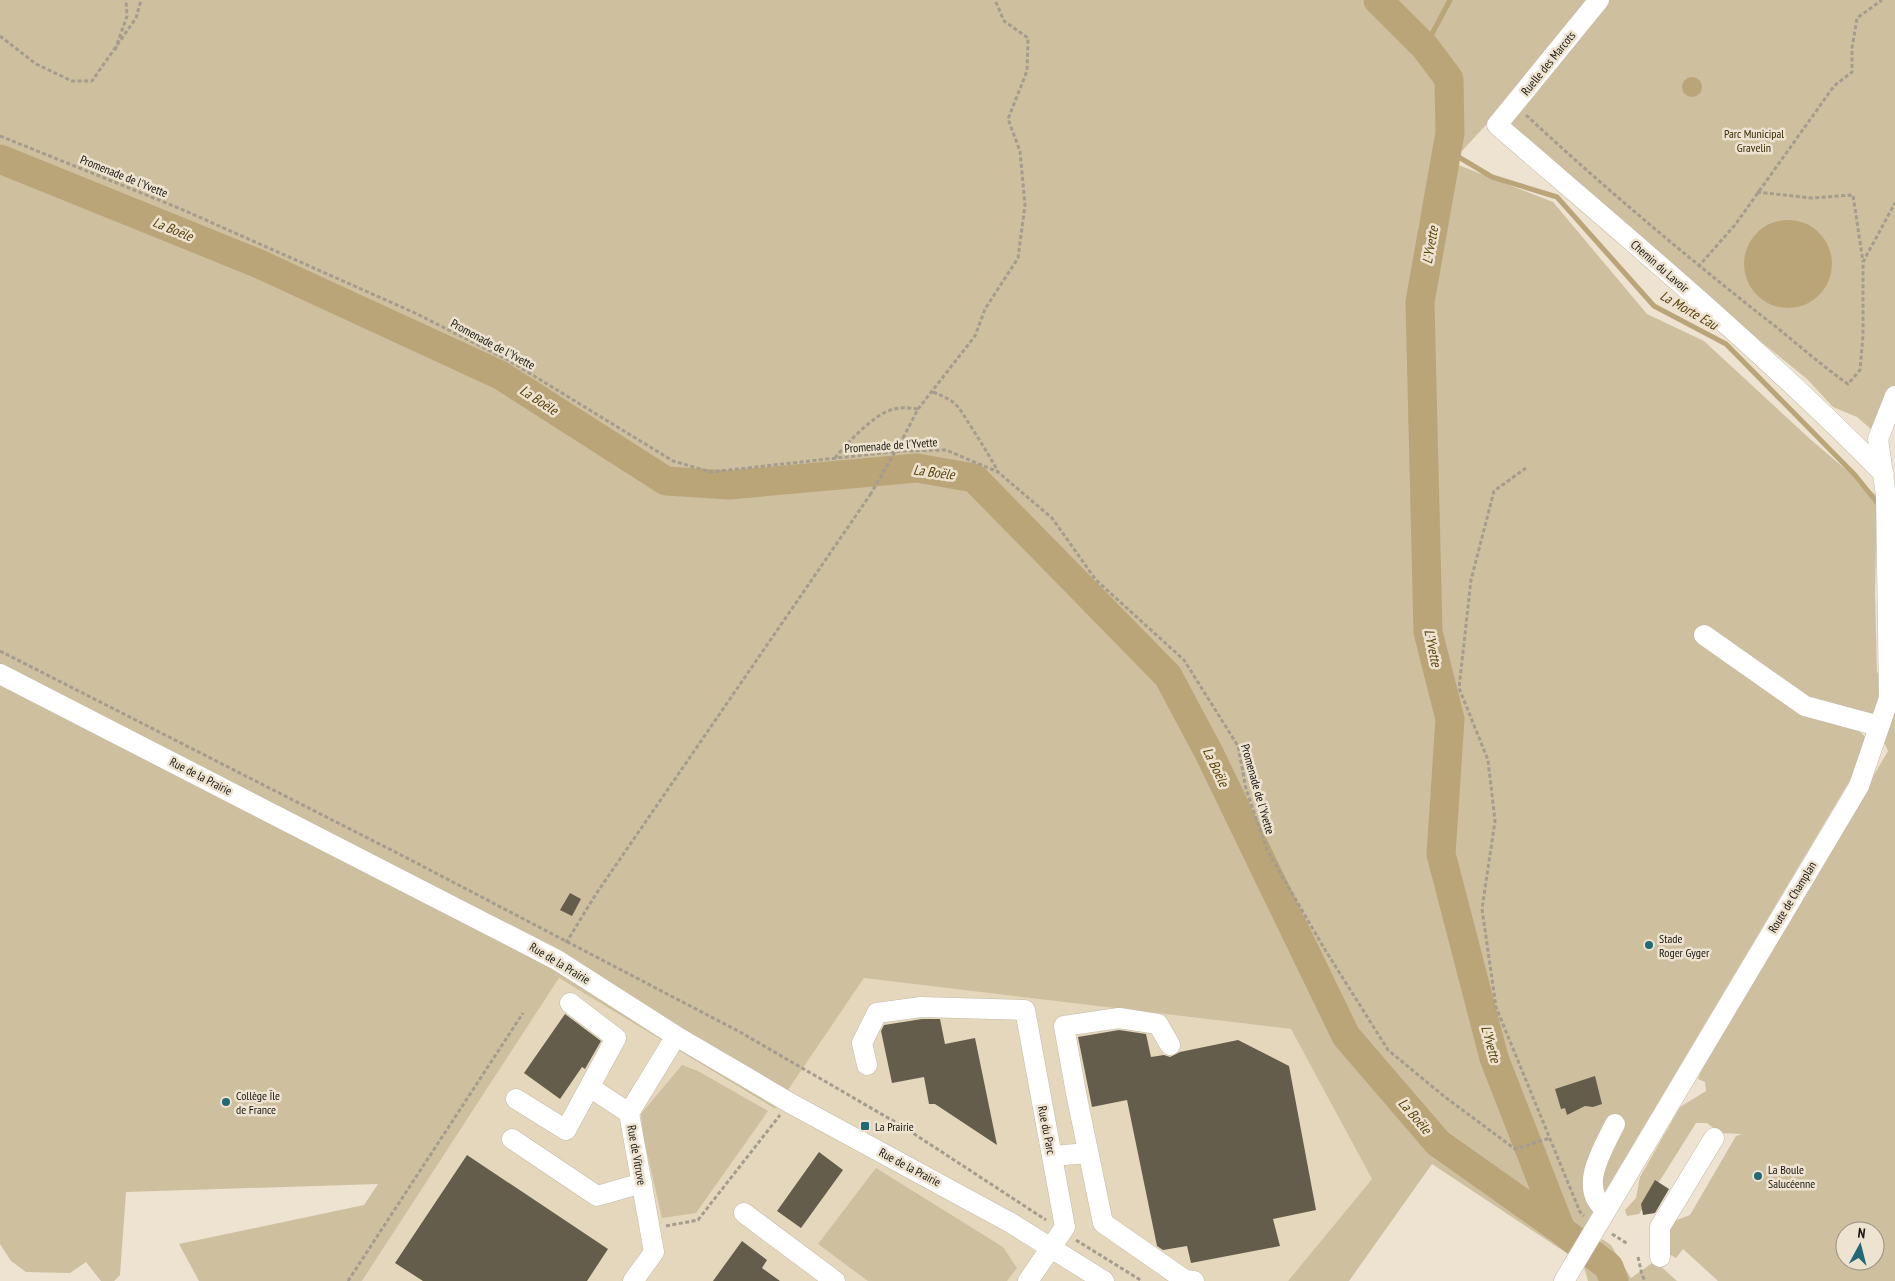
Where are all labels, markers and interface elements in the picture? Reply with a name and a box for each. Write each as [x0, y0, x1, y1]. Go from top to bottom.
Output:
street label: Ruelle des Marcots [1518, 28, 1578, 98]
park label: Parc Municipal Gravelin [1724, 126, 1784, 155]
street label: Promenade de l'Yvette [78, 152, 170, 200]
water label: La Boële [150, 213, 197, 246]
water label: L'Yvette [1418, 224, 1442, 265]
street label: Chemin du Lavoir [1628, 237, 1693, 296]
water label: La Morte Eau [1657, 286, 1722, 334]
street label: Promenade de l'Yvette [448, 316, 538, 373]
water label: La Boële [517, 381, 562, 420]
street label: Promenade de l'Yvette [844, 434, 938, 456]
water label: La Boële [912, 461, 957, 484]
water label: L'Yvette [1420, 628, 1446, 670]
street label: Promenade de l'Yvette [1238, 742, 1278, 836]
water label: La Boële [1199, 744, 1234, 791]
street label: Rue de la Prairie [167, 754, 235, 798]
street label: Route de Champlan [1765, 859, 1819, 935]
place label: Stade Roger Gyger [1659, 931, 1710, 960]
street label: Rue de la Prairie [527, 939, 593, 987]
marker: Stade Roger Gyger [1643, 939, 1655, 951]
water label: L'Yvette [1477, 1023, 1505, 1066]
place label: Collège Île de France [236, 1088, 280, 1117]
water label: La Boële [1395, 1094, 1436, 1139]
marker: Collège Île de France [220, 1096, 232, 1108]
street label: Rue du Parc [1035, 1105, 1059, 1156]
place label: La Prairie [875, 1119, 914, 1134]
marker: La Prairie [859, 1120, 871, 1132]
street label: Rue de Vitruve [624, 1124, 650, 1186]
street label: Rue de la Prairie [876, 1144, 944, 1190]
place label: La Boule Salucéenne [1768, 1162, 1815, 1191]
marker: La Boule Salucéenne [1752, 1170, 1764, 1182]
north arrow [1835, 1221, 1885, 1271]
text: N [1857, 1224, 1866, 1242]

